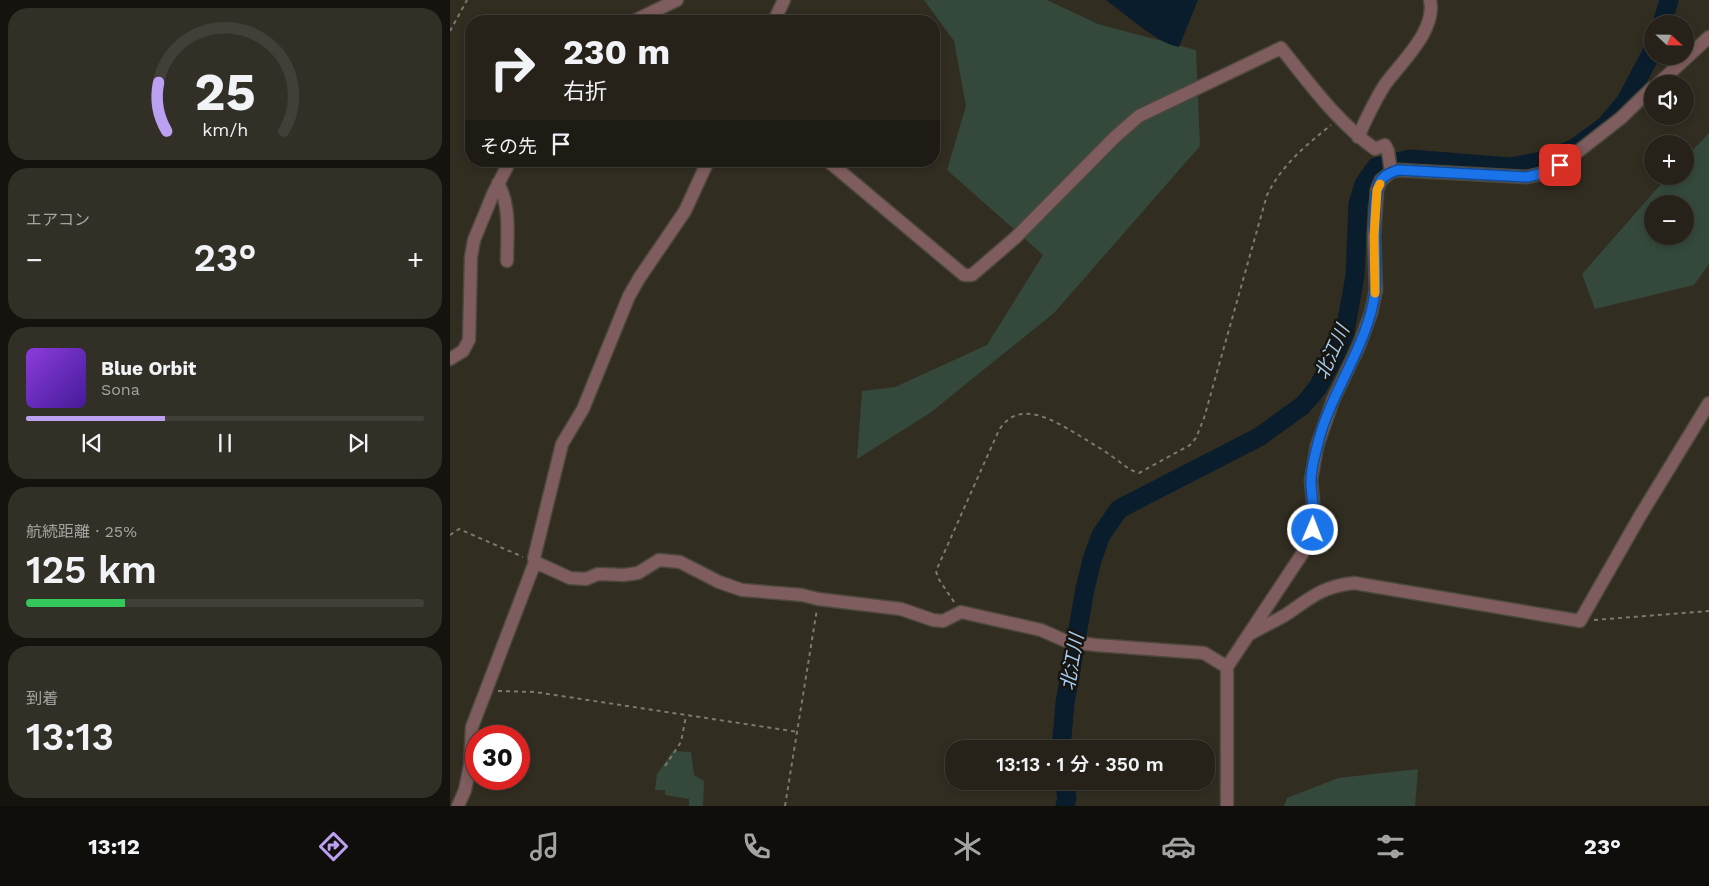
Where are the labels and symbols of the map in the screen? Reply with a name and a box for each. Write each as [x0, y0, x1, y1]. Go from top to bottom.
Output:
north arrow [1644, 15, 1694, 65]
pin [1539, 144, 1581, 186]
water label: 北江川 [1310, 319, 1355, 383]
position arrow [1286, 503, 1338, 555]
water label: 北江川 [1056, 630, 1089, 692]
speed limit sign: 30 [465, 725, 530, 790]

